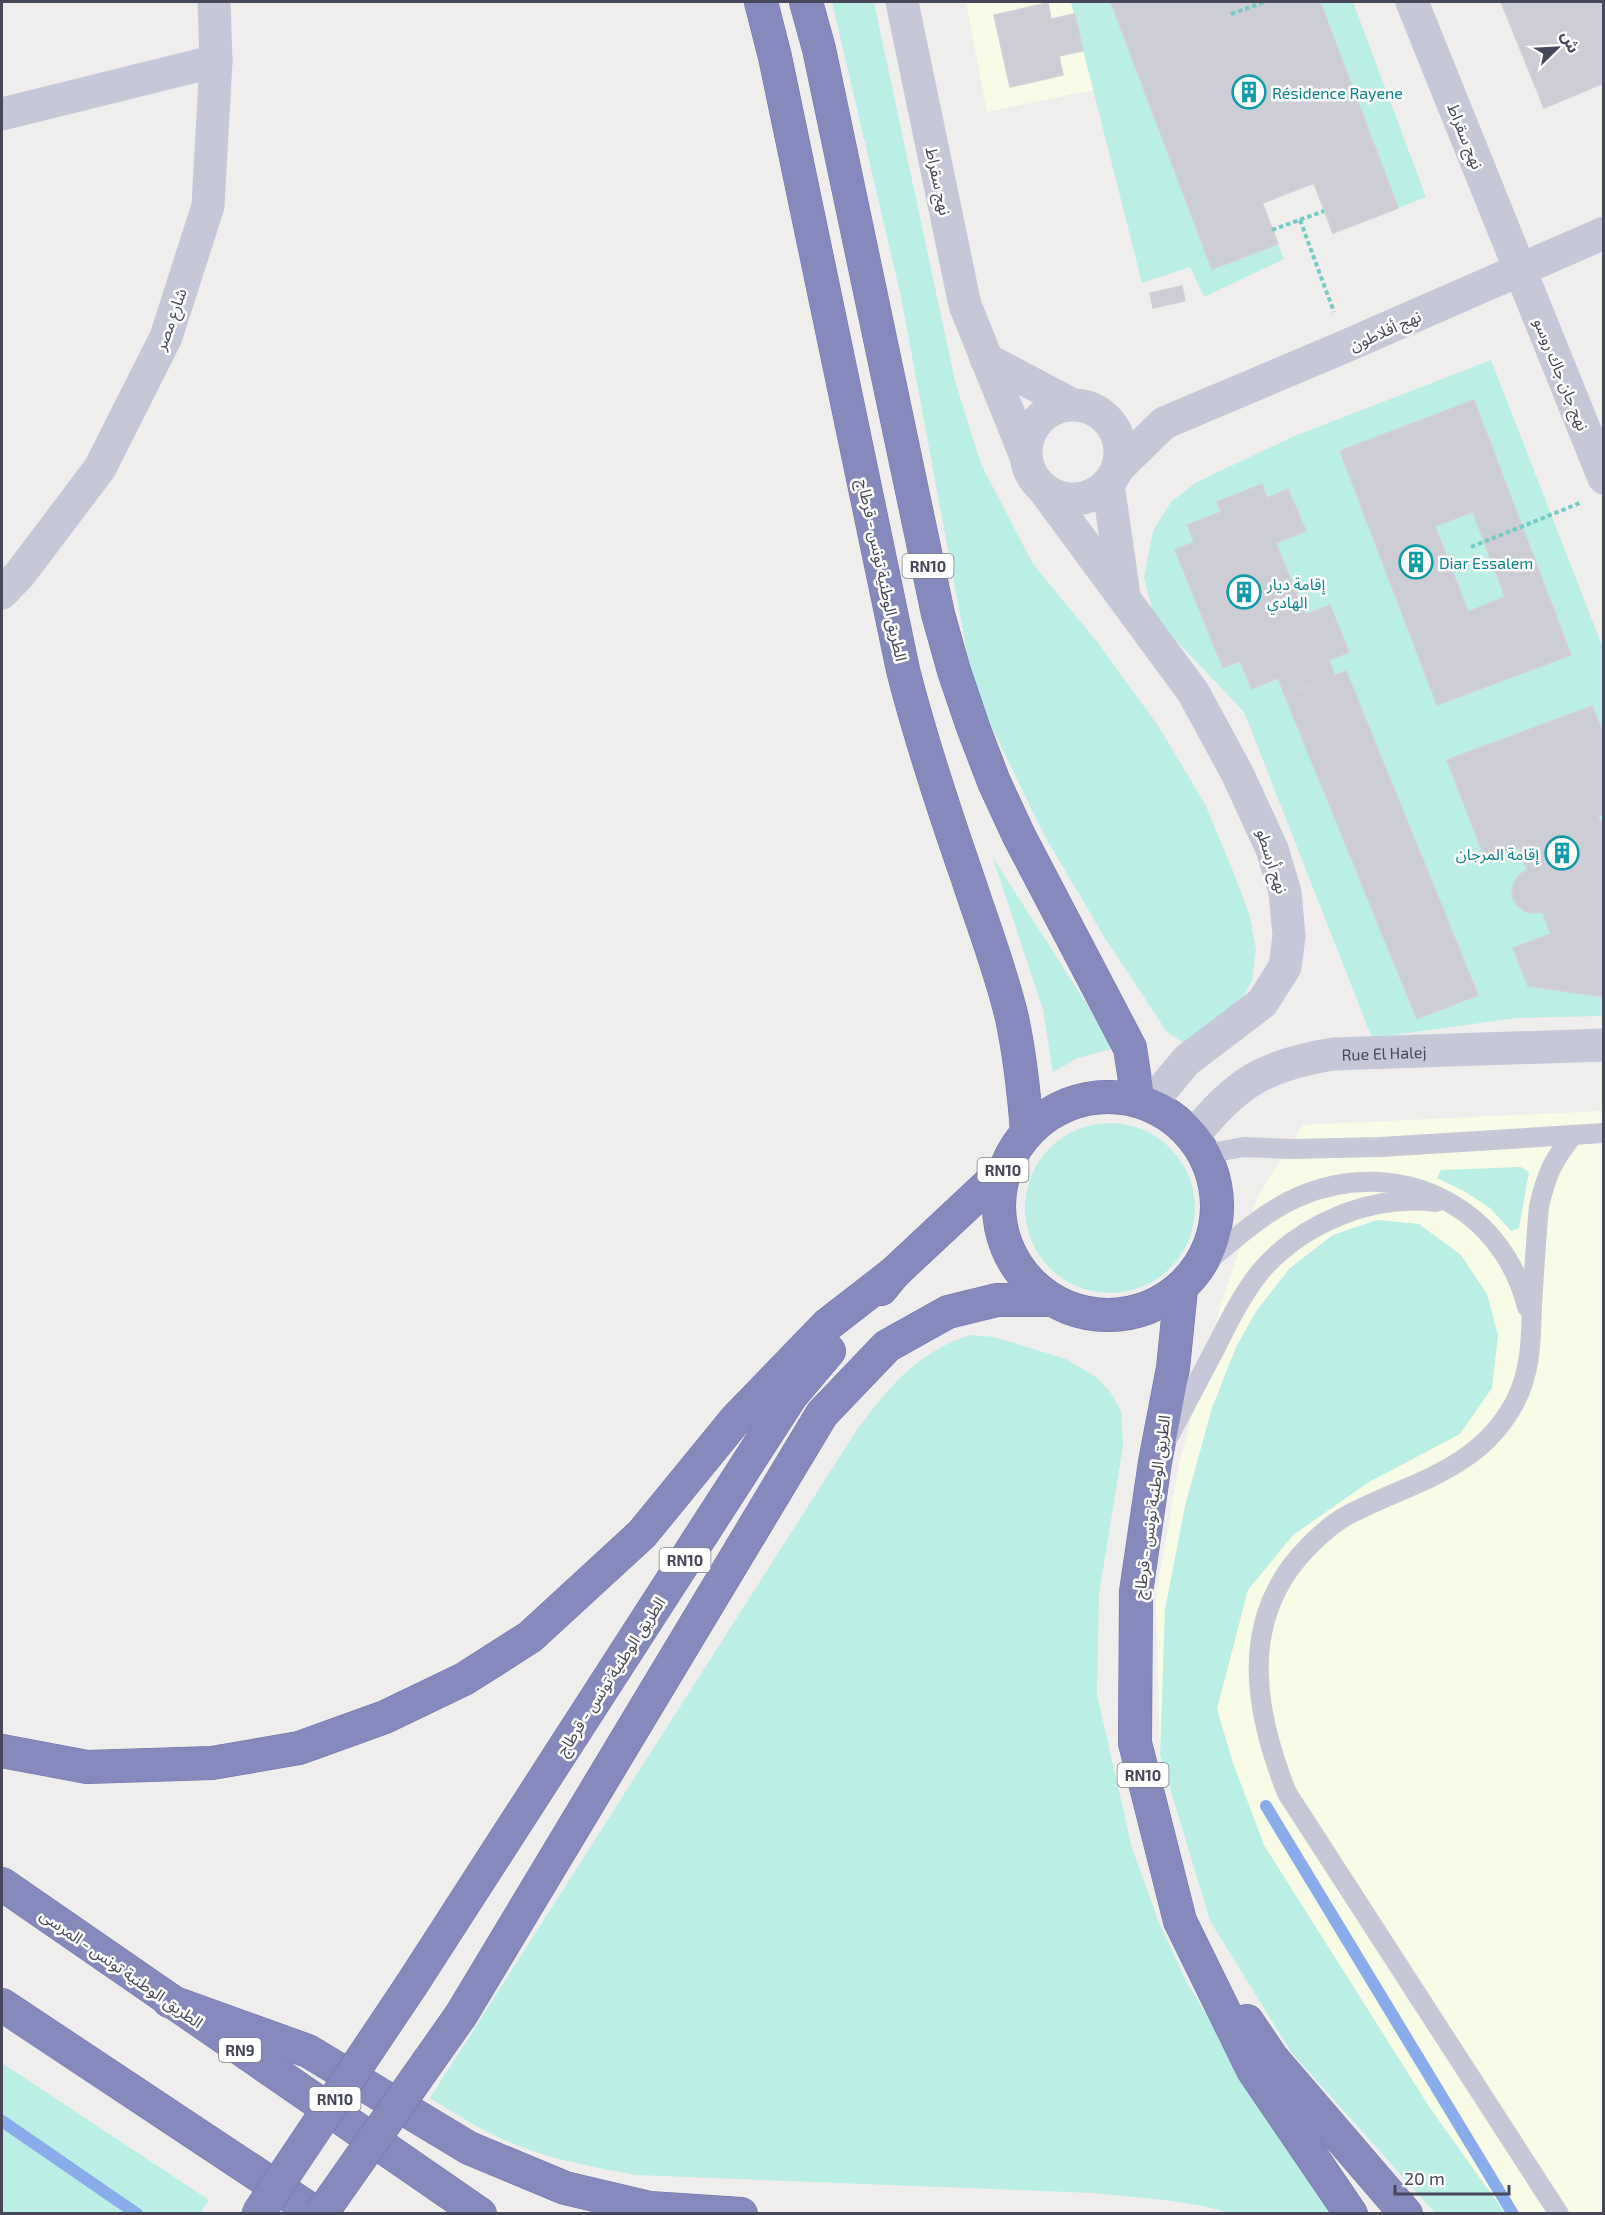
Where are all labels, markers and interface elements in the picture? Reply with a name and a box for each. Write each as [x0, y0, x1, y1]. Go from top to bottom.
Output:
north arrow [1527, 18, 1587, 78]
text: ش [1557, 28, 1584, 56]
building icon: Résidence Rayene [1231, 74, 1267, 110]
place label: Résidence Rayene [1272, 83, 1403, 102]
street label: نهج سقراط [1441, 100, 1488, 173]
street label: نهج سقراط [919, 145, 955, 218]
street label: شارع مصر [150, 285, 194, 355]
street label: نهج أفلاطون [1346, 306, 1425, 358]
street label: نهج جان جاك روسو [1527, 315, 1593, 435]
street label: الطريق الوطنية تونس - قرطاج [850, 477, 912, 664]
building icon: Diar Essalem [1398, 544, 1434, 580]
place label: Diar Essalem [1439, 553, 1533, 572]
road number: RN10 [902, 554, 954, 578]
building icon: إقامة ديار الهادي [1226, 574, 1262, 610]
place label: إقامة ديار الهادي [1266, 574, 1326, 614]
street label: نهج أرسطو [1250, 826, 1292, 897]
building icon: إقامة المرجان [1544, 835, 1580, 871]
place label: إقامة المرجان [1456, 844, 1540, 865]
street label: Rue El Halej [1341, 1041, 1427, 1063]
road number: RN10 [978, 1158, 1028, 1182]
street label: الطريق الوطنية تونس - قرطاج [1129, 1414, 1177, 1601]
road number: RN10 [660, 1548, 710, 1572]
street label: الطريق الوطنية تونس - قرطاج [551, 1593, 672, 1761]
road number: RN10 [1118, 1763, 1168, 1787]
street label: الطريق الوطنية تونس - المرسى [36, 1905, 207, 2033]
road number: RN9 [219, 2038, 261, 2062]
road number: RN10 [310, 2087, 360, 2111]
scale bar [1395, 2158, 1509, 2196]
text: 20 m [1404, 2167, 1445, 2189]

